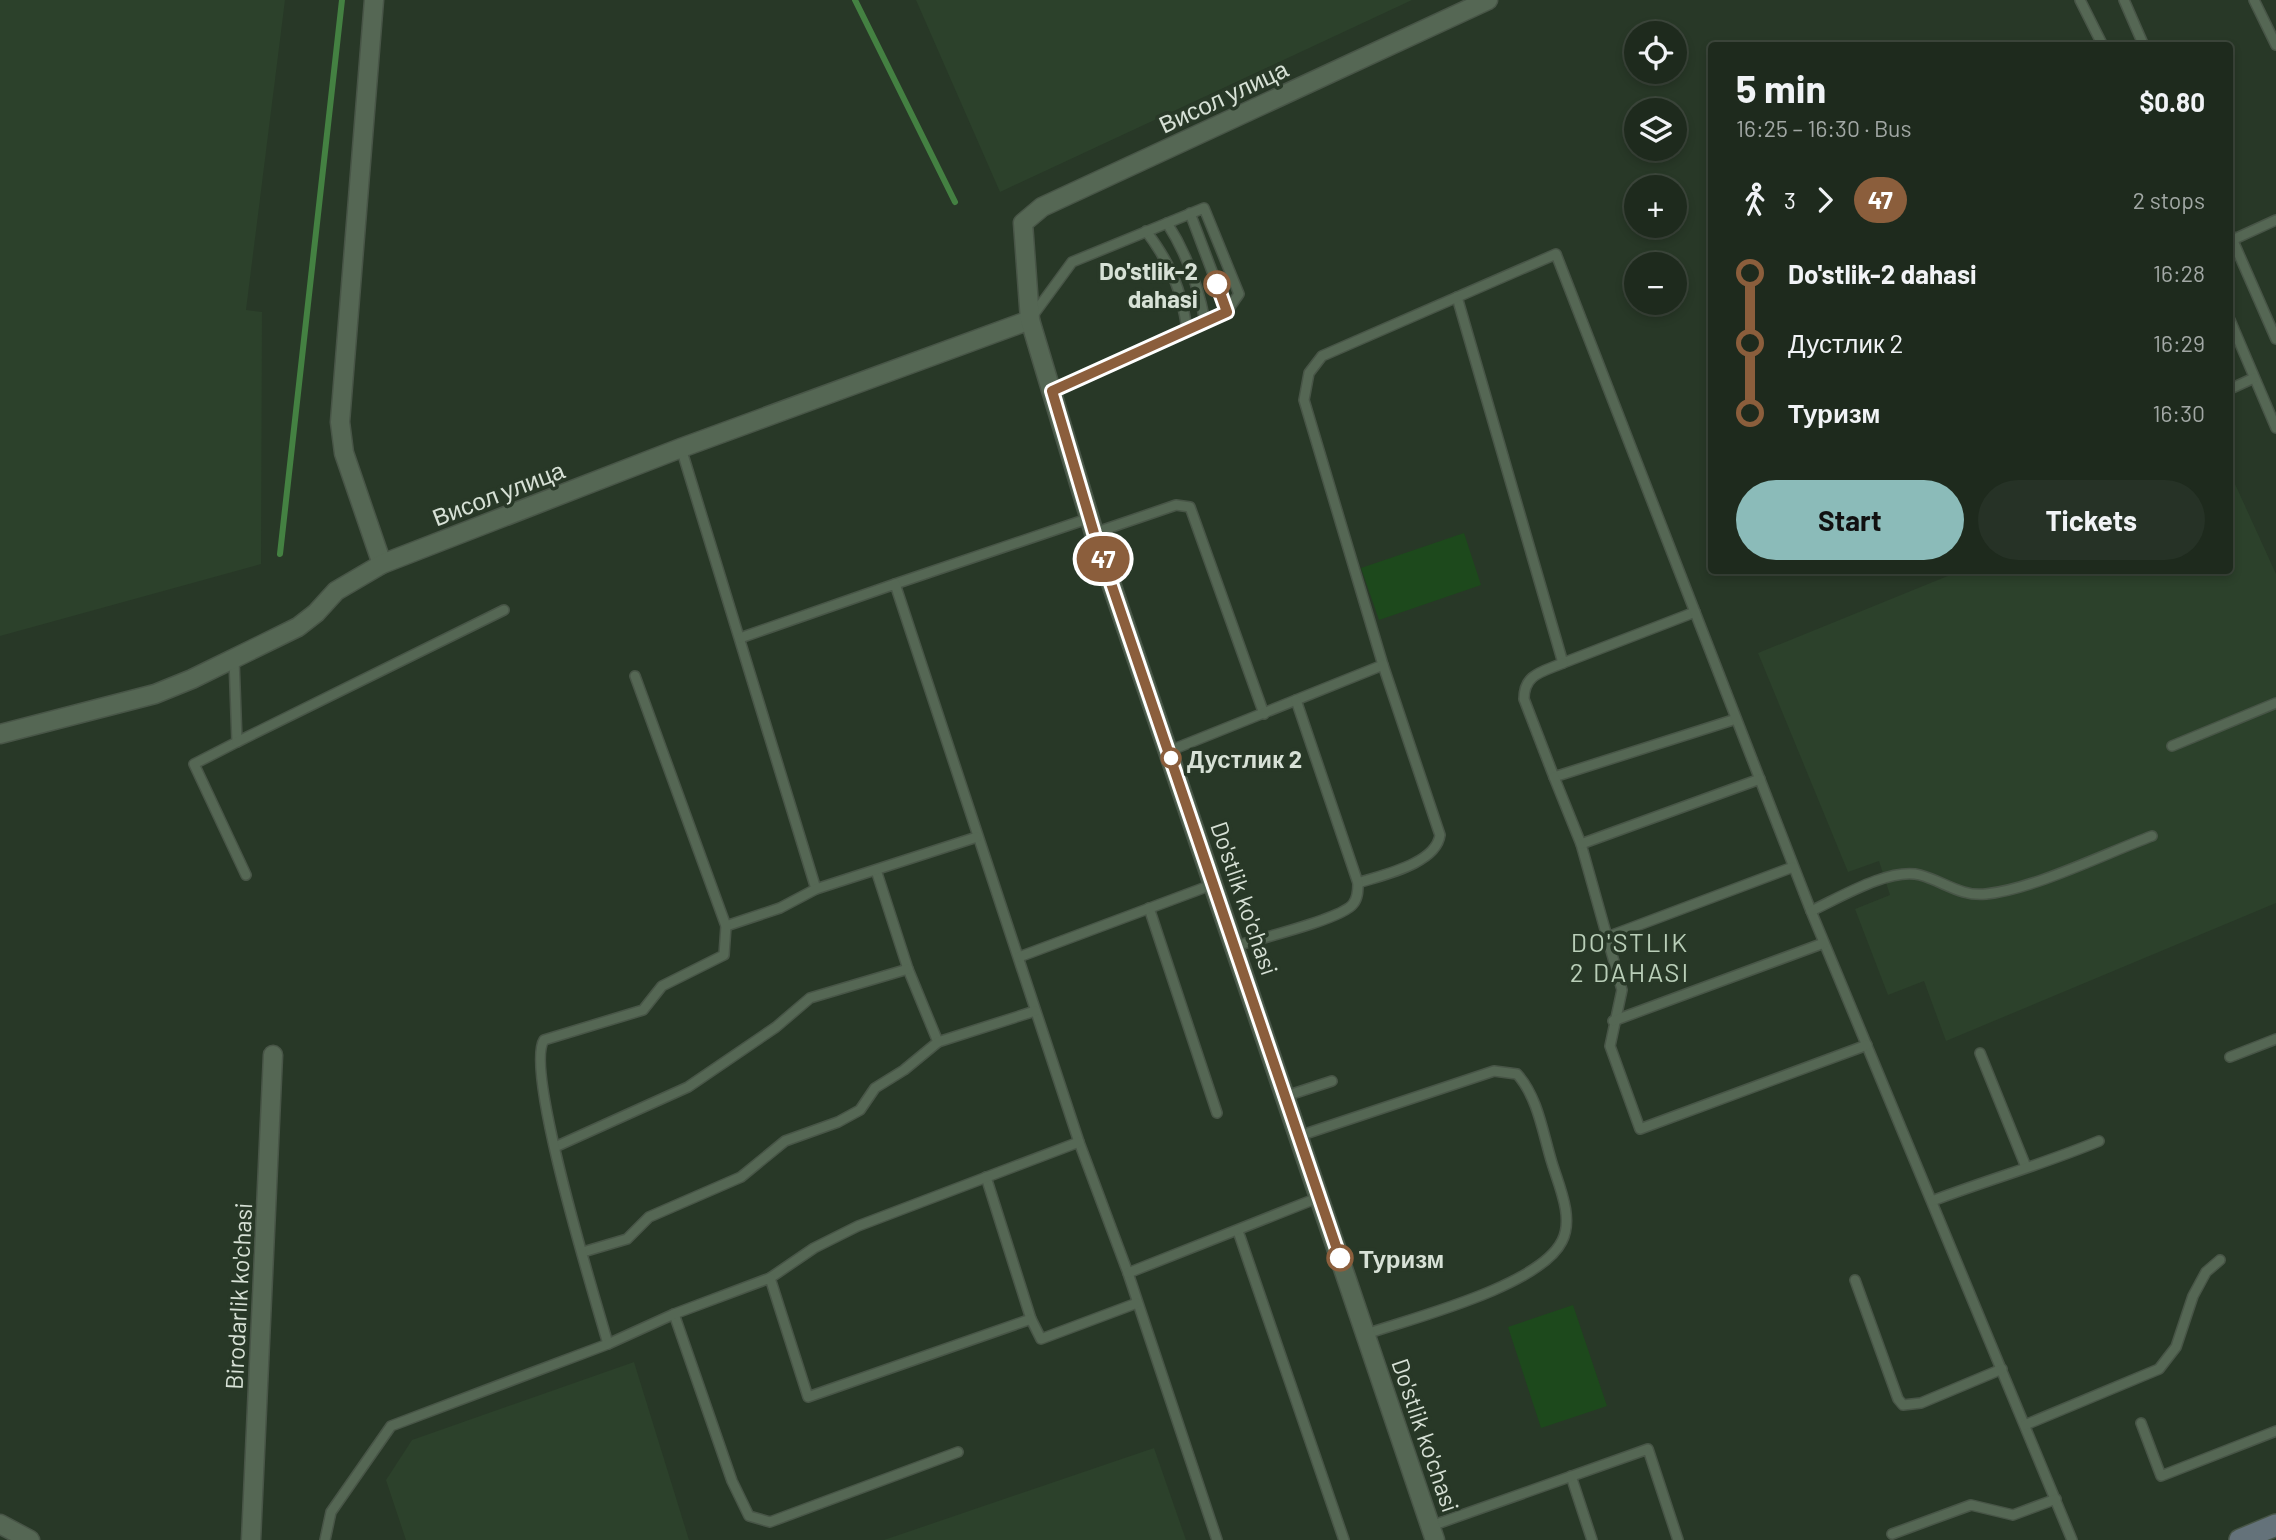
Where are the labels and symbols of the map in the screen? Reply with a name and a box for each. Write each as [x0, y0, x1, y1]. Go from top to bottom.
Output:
street label: Висол улица [1154, 53, 1293, 139]
place label: Do'stlik-2 dahasi [1099, 256, 1198, 313]
marker: Do'stlik-2 dahasi [1204, 271, 1230, 297]
street label: Висол улица [428, 454, 569, 531]
line badge: 47 [1072, 536, 1134, 582]
place label: Дустлик 2 [1187, 744, 1302, 773]
marker: Дустлик 2 [1161, 748, 1181, 768]
street label: Do'stlik ko'chasi [1205, 817, 1285, 979]
district label: DO'STLIK 2 DAHASI [1570, 926, 1690, 987]
street label: Birodarlik ko'chasi [219, 1202, 257, 1390]
place label: Туризм [1359, 1244, 1444, 1273]
marker: Туризм [1327, 1245, 1353, 1271]
street label: Do'stlik ko'chasi [1386, 1354, 1466, 1516]

